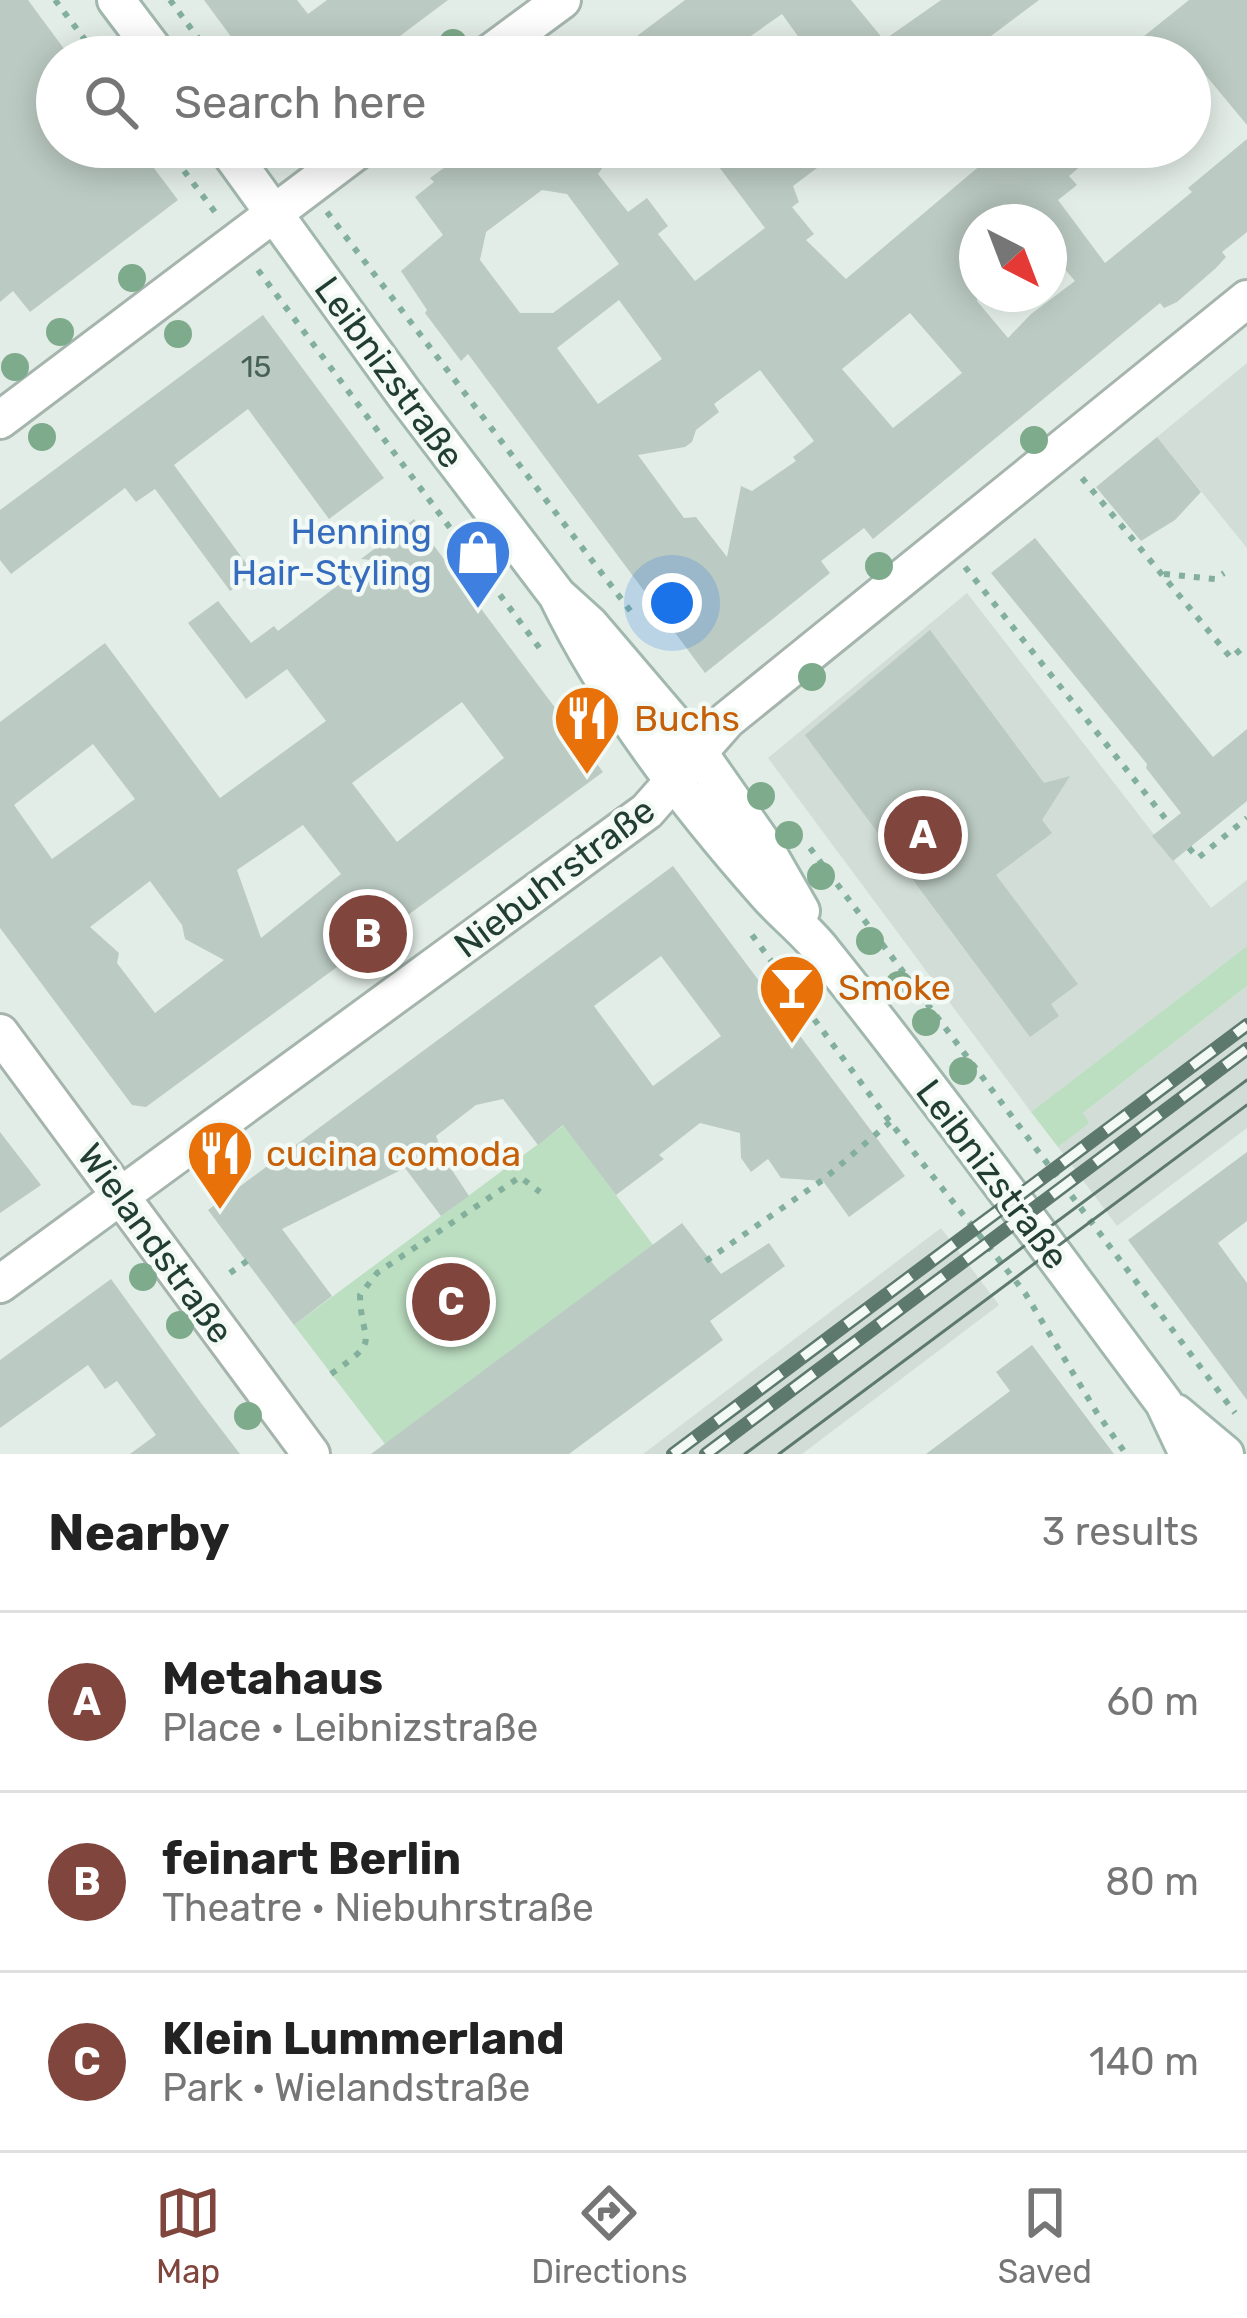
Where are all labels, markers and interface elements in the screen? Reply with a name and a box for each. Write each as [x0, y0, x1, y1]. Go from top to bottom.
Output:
search box [36, 36, 1211, 168]
icon: search [78, 69, 144, 135]
text: Search here [174, 76, 426, 129]
north arrow [959, 204, 1067, 312]
street label: Leibnizstraße [306, 268, 473, 476]
house number: 15 [241, 349, 271, 385]
place label: Henning Hair-Styling [232, 510, 432, 594]
shop icon: Henning Hair-Styling [443, 517, 513, 611]
your location [642, 573, 702, 633]
restaurant icon: Buchs [552, 683, 622, 777]
place label: Buchs [634, 697, 740, 740]
street label: Niebuhrstraße [446, 788, 663, 967]
pin: A [884, 790, 962, 880]
pin: B [329, 889, 407, 979]
bar icon: Smoke [757, 952, 827, 1046]
place label: Smoke [838, 966, 951, 1009]
street label: Leibnizstraße [907, 1071, 1078, 1278]
restaurant icon: cucina comoda [185, 1118, 255, 1212]
place label: cucina comoda [266, 1132, 521, 1175]
street label: Wielandstraße [69, 1135, 243, 1352]
pin: C [412, 1257, 490, 1347]
text: Nearby [48, 1502, 230, 1563]
text: 3 results [1042, 1509, 1199, 1555]
text: Metahaus [162, 1652, 383, 1705]
text: A [73, 1679, 101, 1725]
text: 60 m [1106, 1679, 1199, 1725]
text: Place · Leibnizstraße [162, 1705, 538, 1751]
text: feinart Berlin [162, 1832, 461, 1885]
text: B [73, 1859, 101, 1905]
text: 80 m [1105, 1859, 1199, 1905]
text: Theatre · Niebuhrstraße [162, 1885, 594, 1931]
text: Klein Lummerland [162, 2012, 565, 2065]
text: C [73, 2039, 101, 2085]
text: 140 m [1089, 2039, 1199, 2085]
text: Park · Wielandstraße [162, 2065, 530, 2111]
tab: Map [155, 2180, 221, 2291]
tab: Directions [531, 2180, 688, 2291]
tab: Saved [998, 2180, 1092, 2291]

